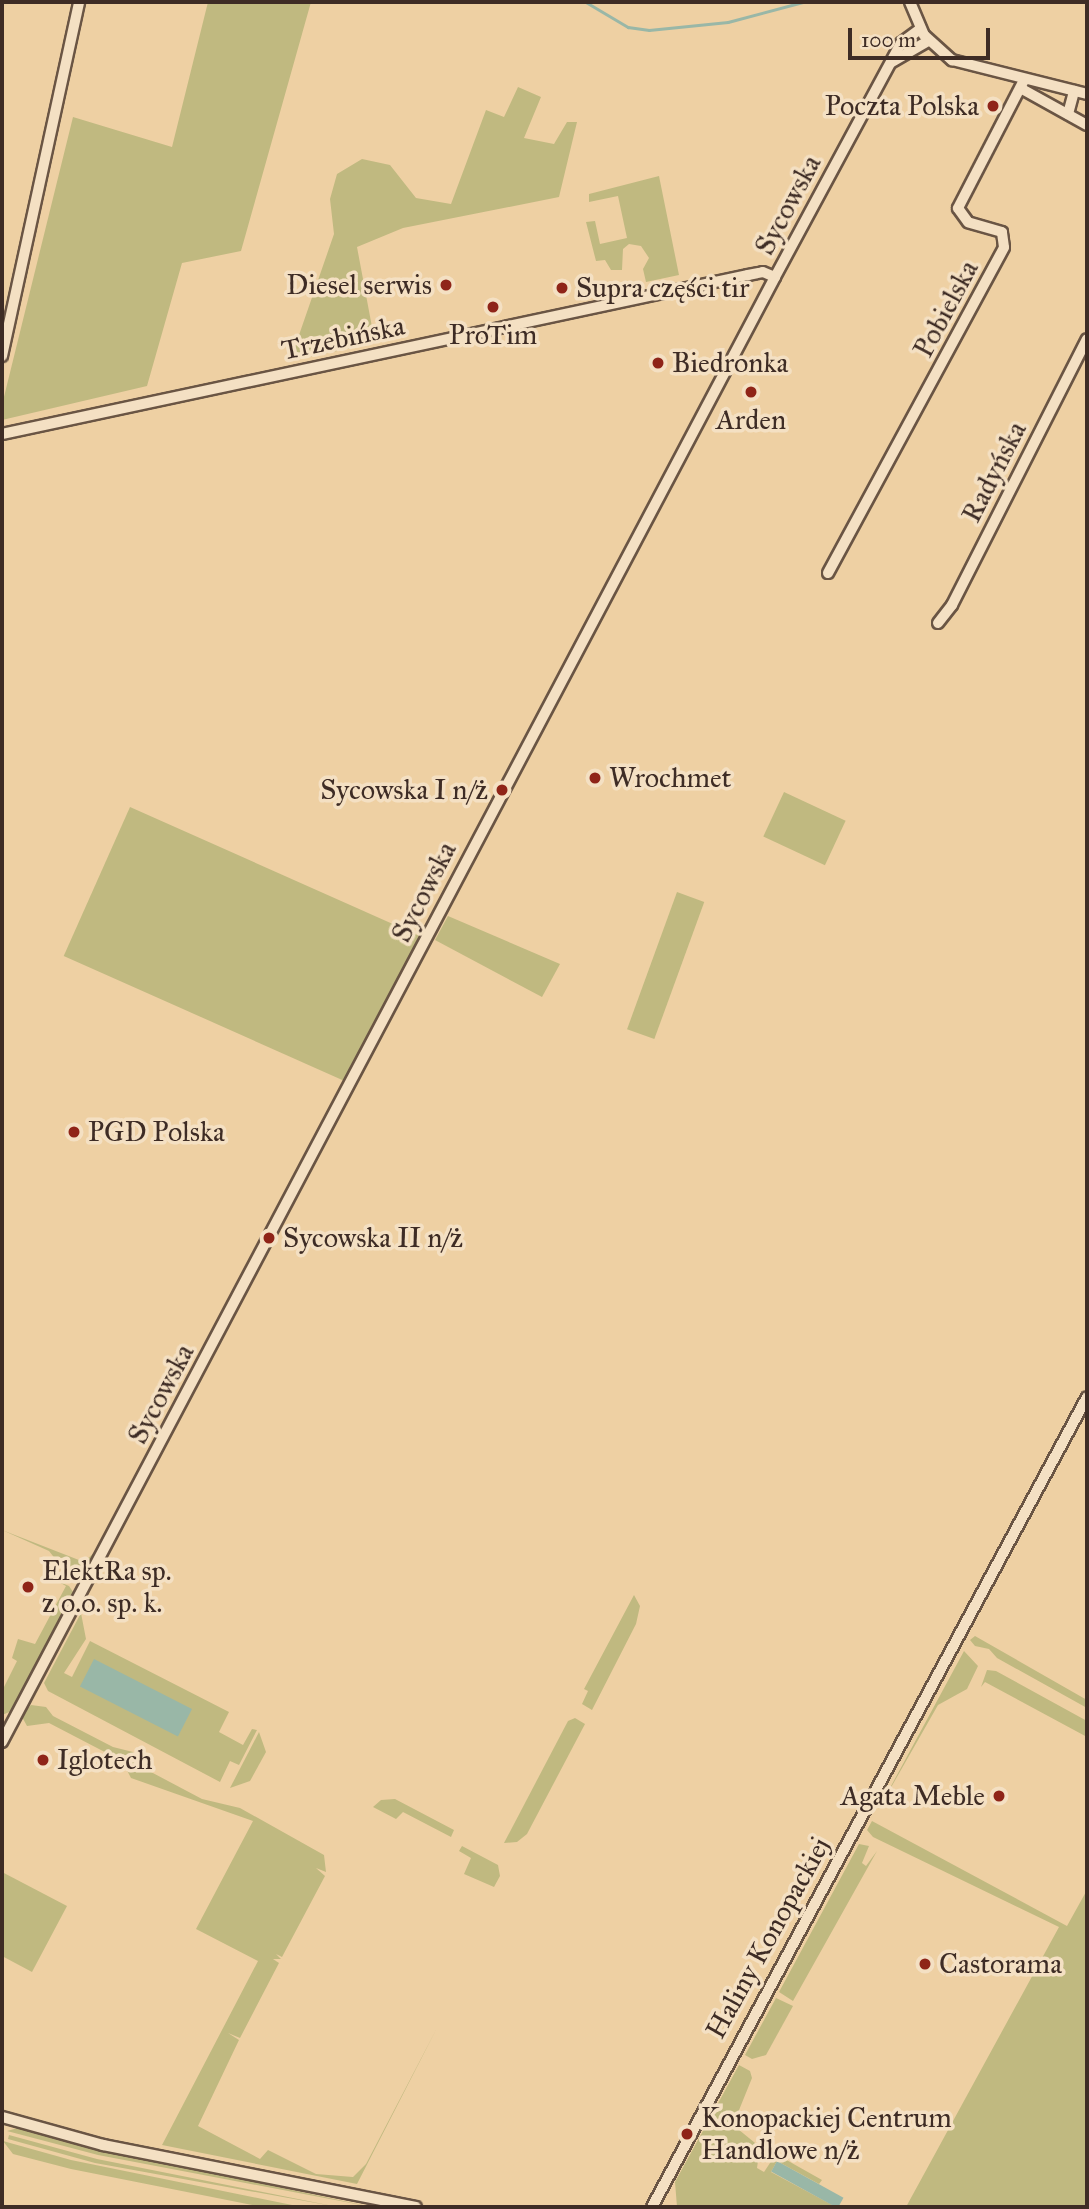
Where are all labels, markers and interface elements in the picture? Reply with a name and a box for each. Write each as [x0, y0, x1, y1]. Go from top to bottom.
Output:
scale bar [851, 14, 993, 58]
text: 100 m [861, 27, 916, 53]
place label: Poczta Polska [825, 89, 979, 123]
marker: Poczta Polska [985, 98, 1001, 114]
street label: Sycowska [748, 149, 828, 261]
street label: Pobielska [907, 255, 985, 363]
place label: Diesel serwis [286, 268, 432, 302]
place label: Supra części tir [576, 271, 750, 305]
marker: Diesel serwis [438, 277, 454, 293]
marker: Supra części tir [554, 280, 570, 296]
marker: ProTim [485, 299, 501, 315]
street label: Trzebińska [278, 309, 408, 367]
place label: ProTim [449, 318, 537, 352]
place label: Biedronka [672, 346, 788, 380]
marker: Biedronka [650, 355, 666, 371]
marker: Arden [743, 384, 759, 400]
place label: Arden [716, 403, 786, 437]
street label: Radyńska [954, 416, 1034, 528]
place label: Wrochmet [609, 761, 731, 795]
marker: Wrochmet [587, 770, 603, 786]
place label: Sycowska I n/ż [320, 773, 488, 807]
marker: Sycowska I n/ż [494, 782, 510, 798]
street label: Sycowska [384, 836, 464, 948]
place label: PGD Polska [88, 1115, 225, 1149]
marker: PGD Polska [66, 1124, 82, 1140]
place label: Sycowska II n/ż [283, 1221, 463, 1255]
marker: Sycowska II n/ż [261, 1230, 277, 1246]
street label: Sycowska [121, 1338, 201, 1450]
place label: ElektRa sp. z o.o. sp. k. [42, 1554, 172, 1620]
marker: ElektRa sp. z o.o. sp. k. [20, 1579, 36, 1595]
place label: Iglotech [57, 1743, 152, 1777]
marker: Iglotech [35, 1752, 51, 1768]
place label: Agata Meble [841, 1779, 985, 1813]
marker: Agata Meble [991, 1788, 1007, 1804]
street label: Haliny Konopackiej [699, 1831, 837, 2045]
place label: Castorama [939, 1947, 1062, 1981]
marker: Castorama [917, 1956, 933, 1972]
place label: Konopackiej Centrum Handlowe n/ż [701, 2101, 952, 2167]
marker: Konopackiej Centrum Handlowe n/ż [679, 2126, 695, 2142]

